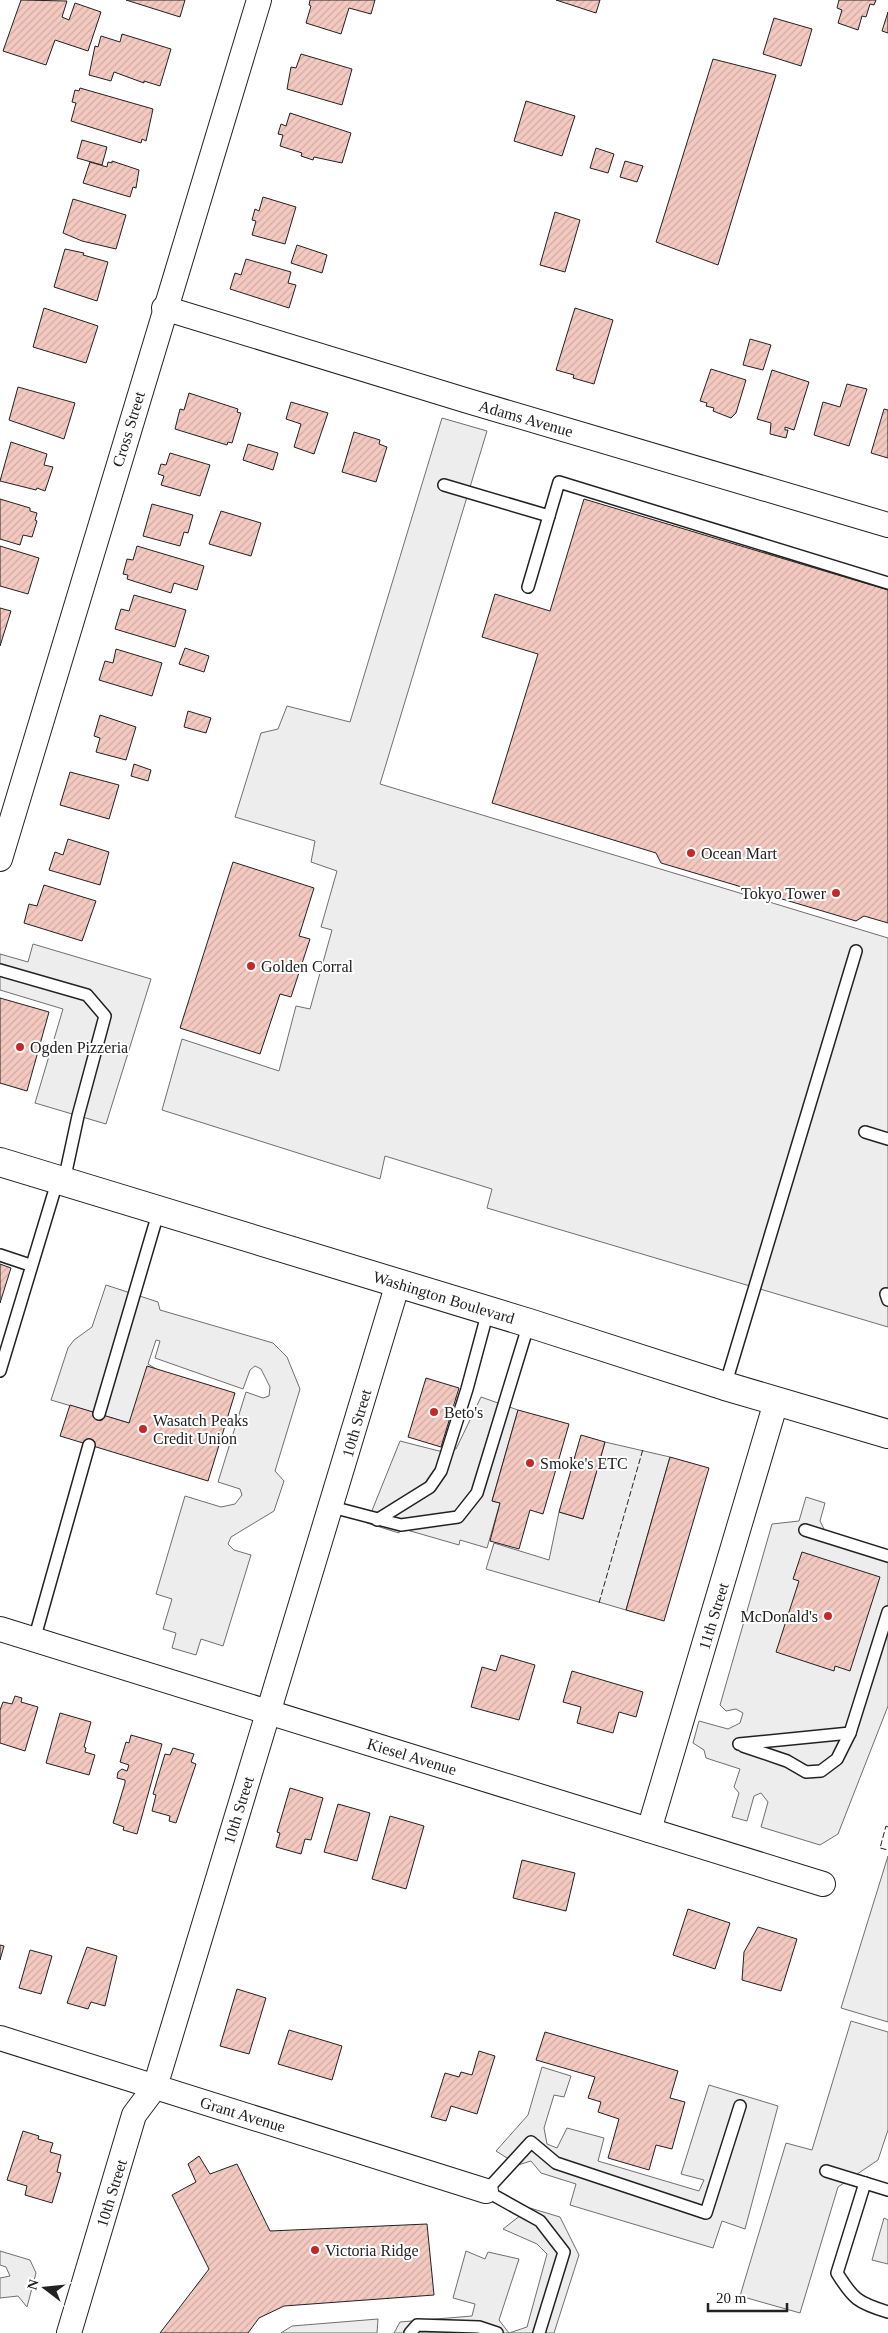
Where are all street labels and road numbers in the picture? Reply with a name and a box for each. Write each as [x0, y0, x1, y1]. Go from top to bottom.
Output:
street label: Cross Street [109, 389, 148, 469]
street label: Adams Avenue [477, 397, 575, 440]
street label: Washington Boulevard [371, 1268, 516, 1328]
street label: 10th Street [339, 1387, 374, 1459]
street label: 11th Street [695, 1580, 732, 1652]
street label: Kiesel Avenue [365, 1735, 459, 1778]
street label: 10th Street [220, 1774, 257, 1846]
street label: Grant Avenue [198, 2093, 287, 2135]
street label: 10th Street [93, 2157, 130, 2229]

